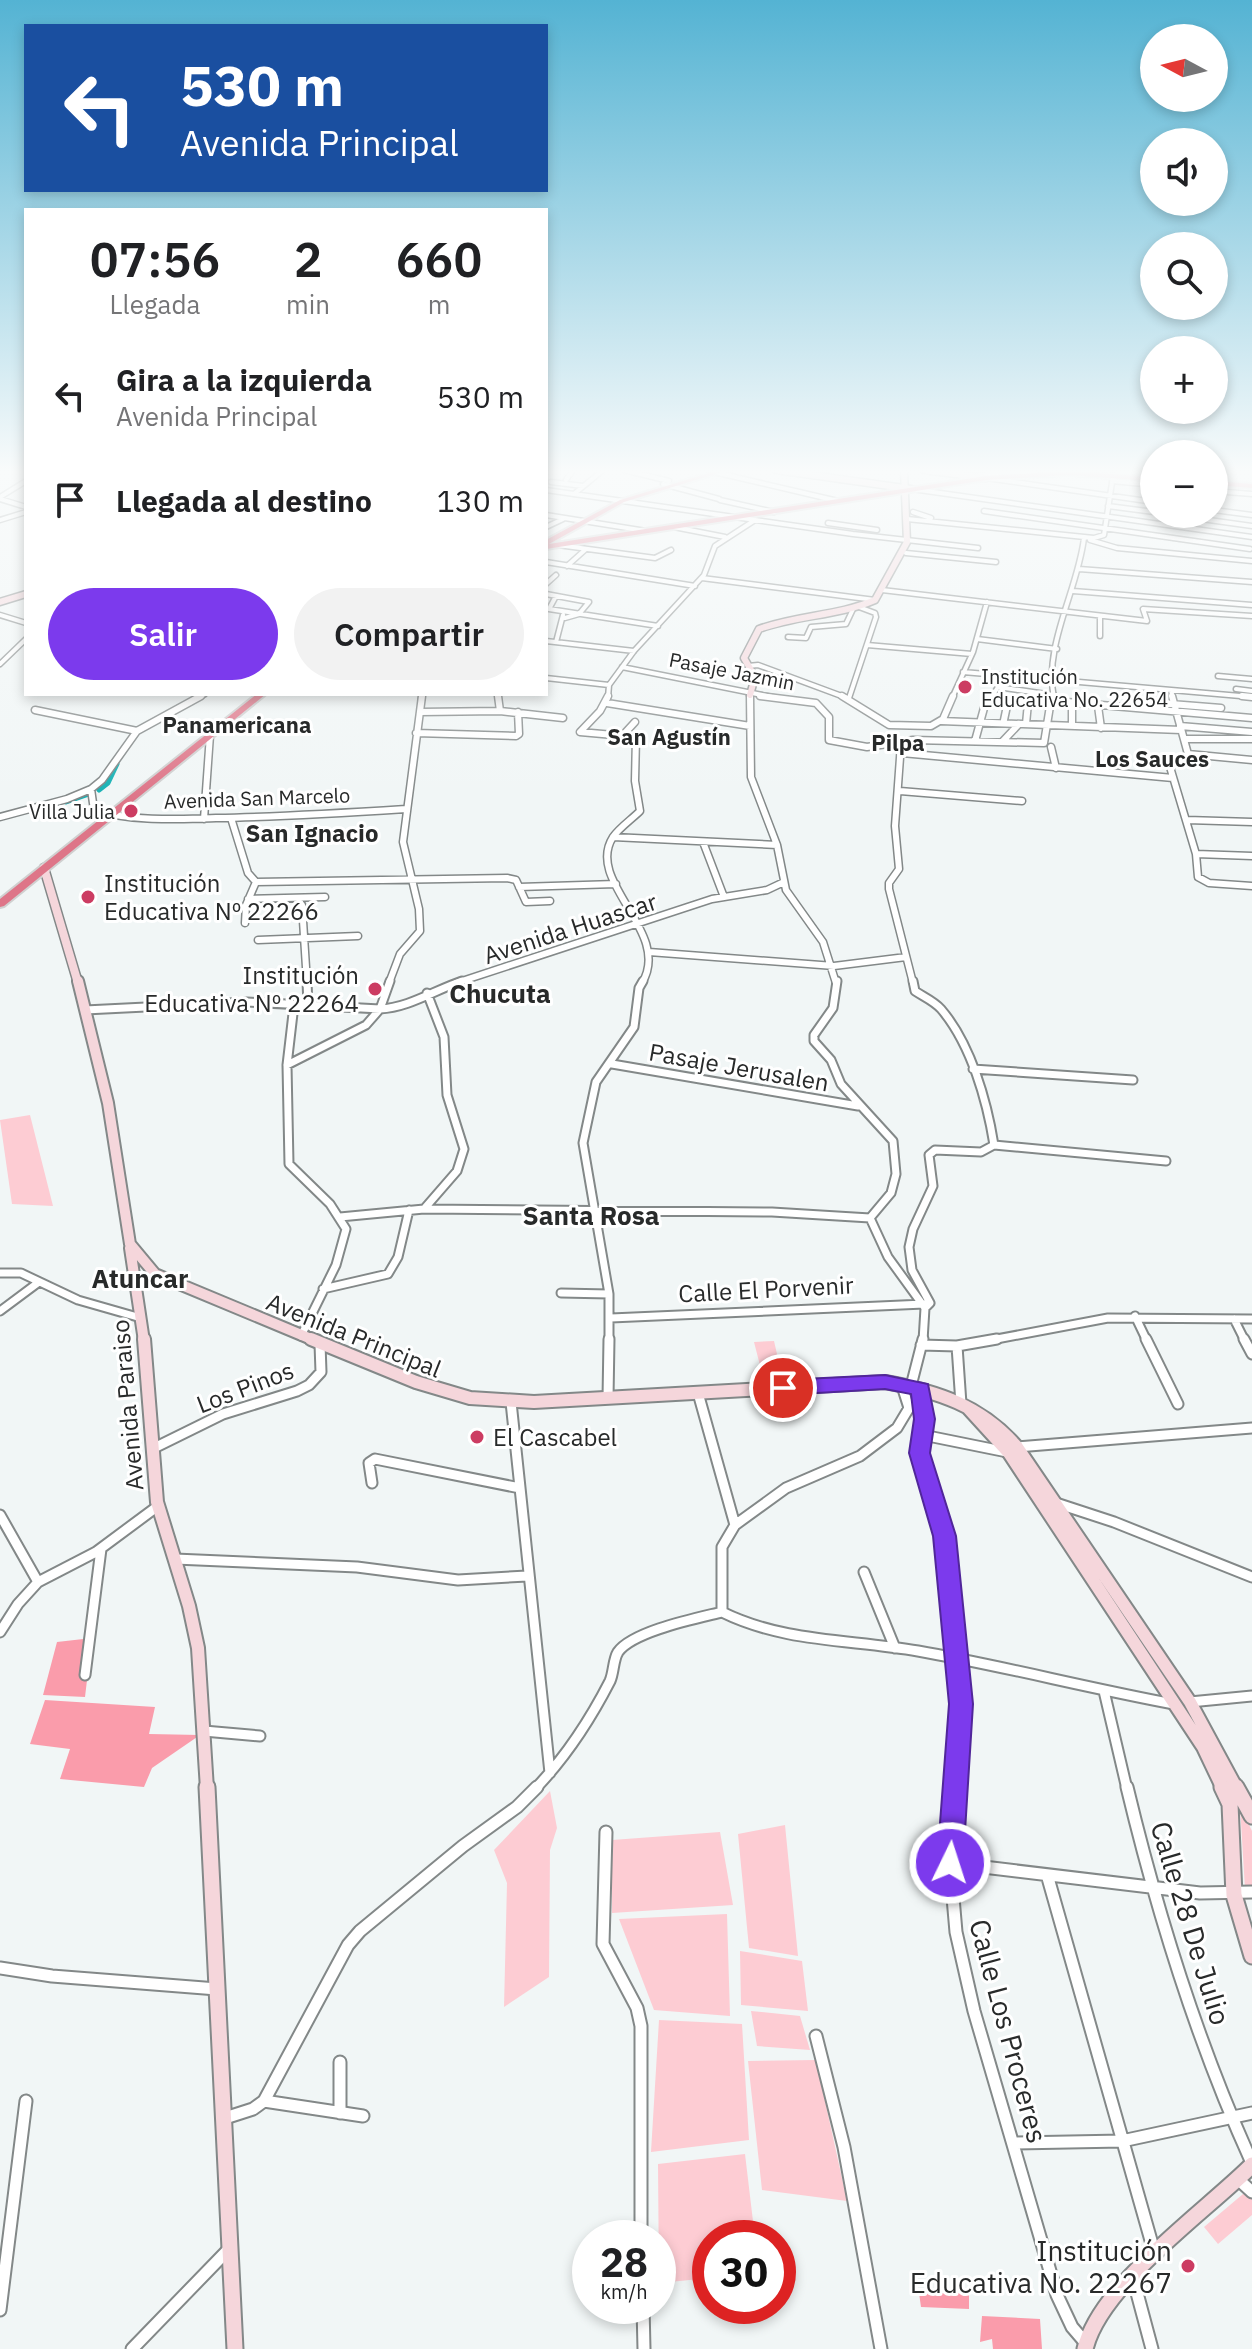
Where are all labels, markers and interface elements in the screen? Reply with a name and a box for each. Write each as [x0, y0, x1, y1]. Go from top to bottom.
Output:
north arrow [1140, 24, 1228, 112]
map controls [1140, 24, 1228, 528]
text: 530 m [180, 49, 344, 121]
icon: left [48, 56, 152, 160]
text: Avenida Principal [180, 119, 459, 166]
button: sound [1140, 128, 1228, 216]
text: 07:56 [90, 228, 220, 290]
text: 2 [294, 228, 322, 290]
text: 660 [396, 228, 482, 290]
button: search [1140, 232, 1228, 320]
text: Llegada [110, 287, 200, 321]
text: min [286, 287, 330, 321]
text: m [428, 287, 450, 321]
button: + [1140, 336, 1228, 424]
text: Gira a la izquierda [116, 360, 372, 399]
icon: left [48, 374, 92, 418]
text: 530 m [437, 377, 524, 416]
text: Avenida Principal [116, 399, 317, 433]
button: − [1140, 440, 1228, 528]
icon: arrive [48, 478, 92, 522]
text: Llegada al destino [116, 481, 372, 520]
text: 130 m [437, 481, 524, 520]
button: Salir [48, 588, 278, 680]
button: Compartir [294, 588, 524, 680]
street label: Pasaje Jazmin [667, 646, 797, 696]
place label: Institución Educativa No. 22654 [981, 663, 1168, 713]
marker: Institución Educativa No. 22654 [956, 678, 974, 696]
district label: Panamericana [163, 710, 312, 739]
district label: San Agustín [607, 722, 731, 751]
district label: Pilpa [871, 728, 925, 757]
district label: Los Sauces [1095, 744, 1209, 773]
street label: Avenida San Marcelo [163, 781, 351, 815]
place label: Villa Julia [29, 798, 115, 825]
marker: Villa Julia [122, 802, 140, 820]
district label: San Ignacio [246, 817, 378, 849]
place label: Institución Educativa Nº 22266 [104, 867, 319, 927]
street label: Avenida Huascar [479, 885, 661, 971]
marker: Institución Educativa Nº 22266 [79, 888, 97, 906]
place label: Institución Educativa Nº 22264 [144, 959, 359, 1019]
district label: Chucuta [449, 976, 551, 1010]
marker: Institución Educativa Nº 22264 [366, 980, 384, 998]
street label: Pasaje Jerusalen [647, 1035, 831, 1099]
district label: Santa Rosa [522, 1198, 660, 1232]
district label: Atuncar [91, 1261, 189, 1295]
street label: Calle El Porvenir [678, 1268, 855, 1310]
street label: Avenida Principal [262, 1285, 446, 1385]
street label: Avenida Paraiso [104, 1318, 150, 1492]
street label: Los Pinos [192, 1354, 298, 1420]
pin [749, 1354, 817, 1422]
icon: arrive [761, 1366, 805, 1410]
place label: El Cascabel [493, 1421, 617, 1453]
marker: El Cascabel [468, 1428, 486, 1446]
street label: Calle 28 De Julio [1142, 1817, 1240, 2029]
position arrow [908, 1821, 992, 1905]
street label: Calle Los Proceres [961, 1915, 1057, 2147]
speed limit sign: 30 [692, 2220, 796, 2324]
place label: Institución Educativa No. 22267 [910, 2232, 1172, 2301]
text: 28 [600, 2236, 648, 2288]
marker: Institución Educativa No. 22267 [1179, 2257, 1197, 2275]
text: km/h [600, 2278, 648, 2305]

